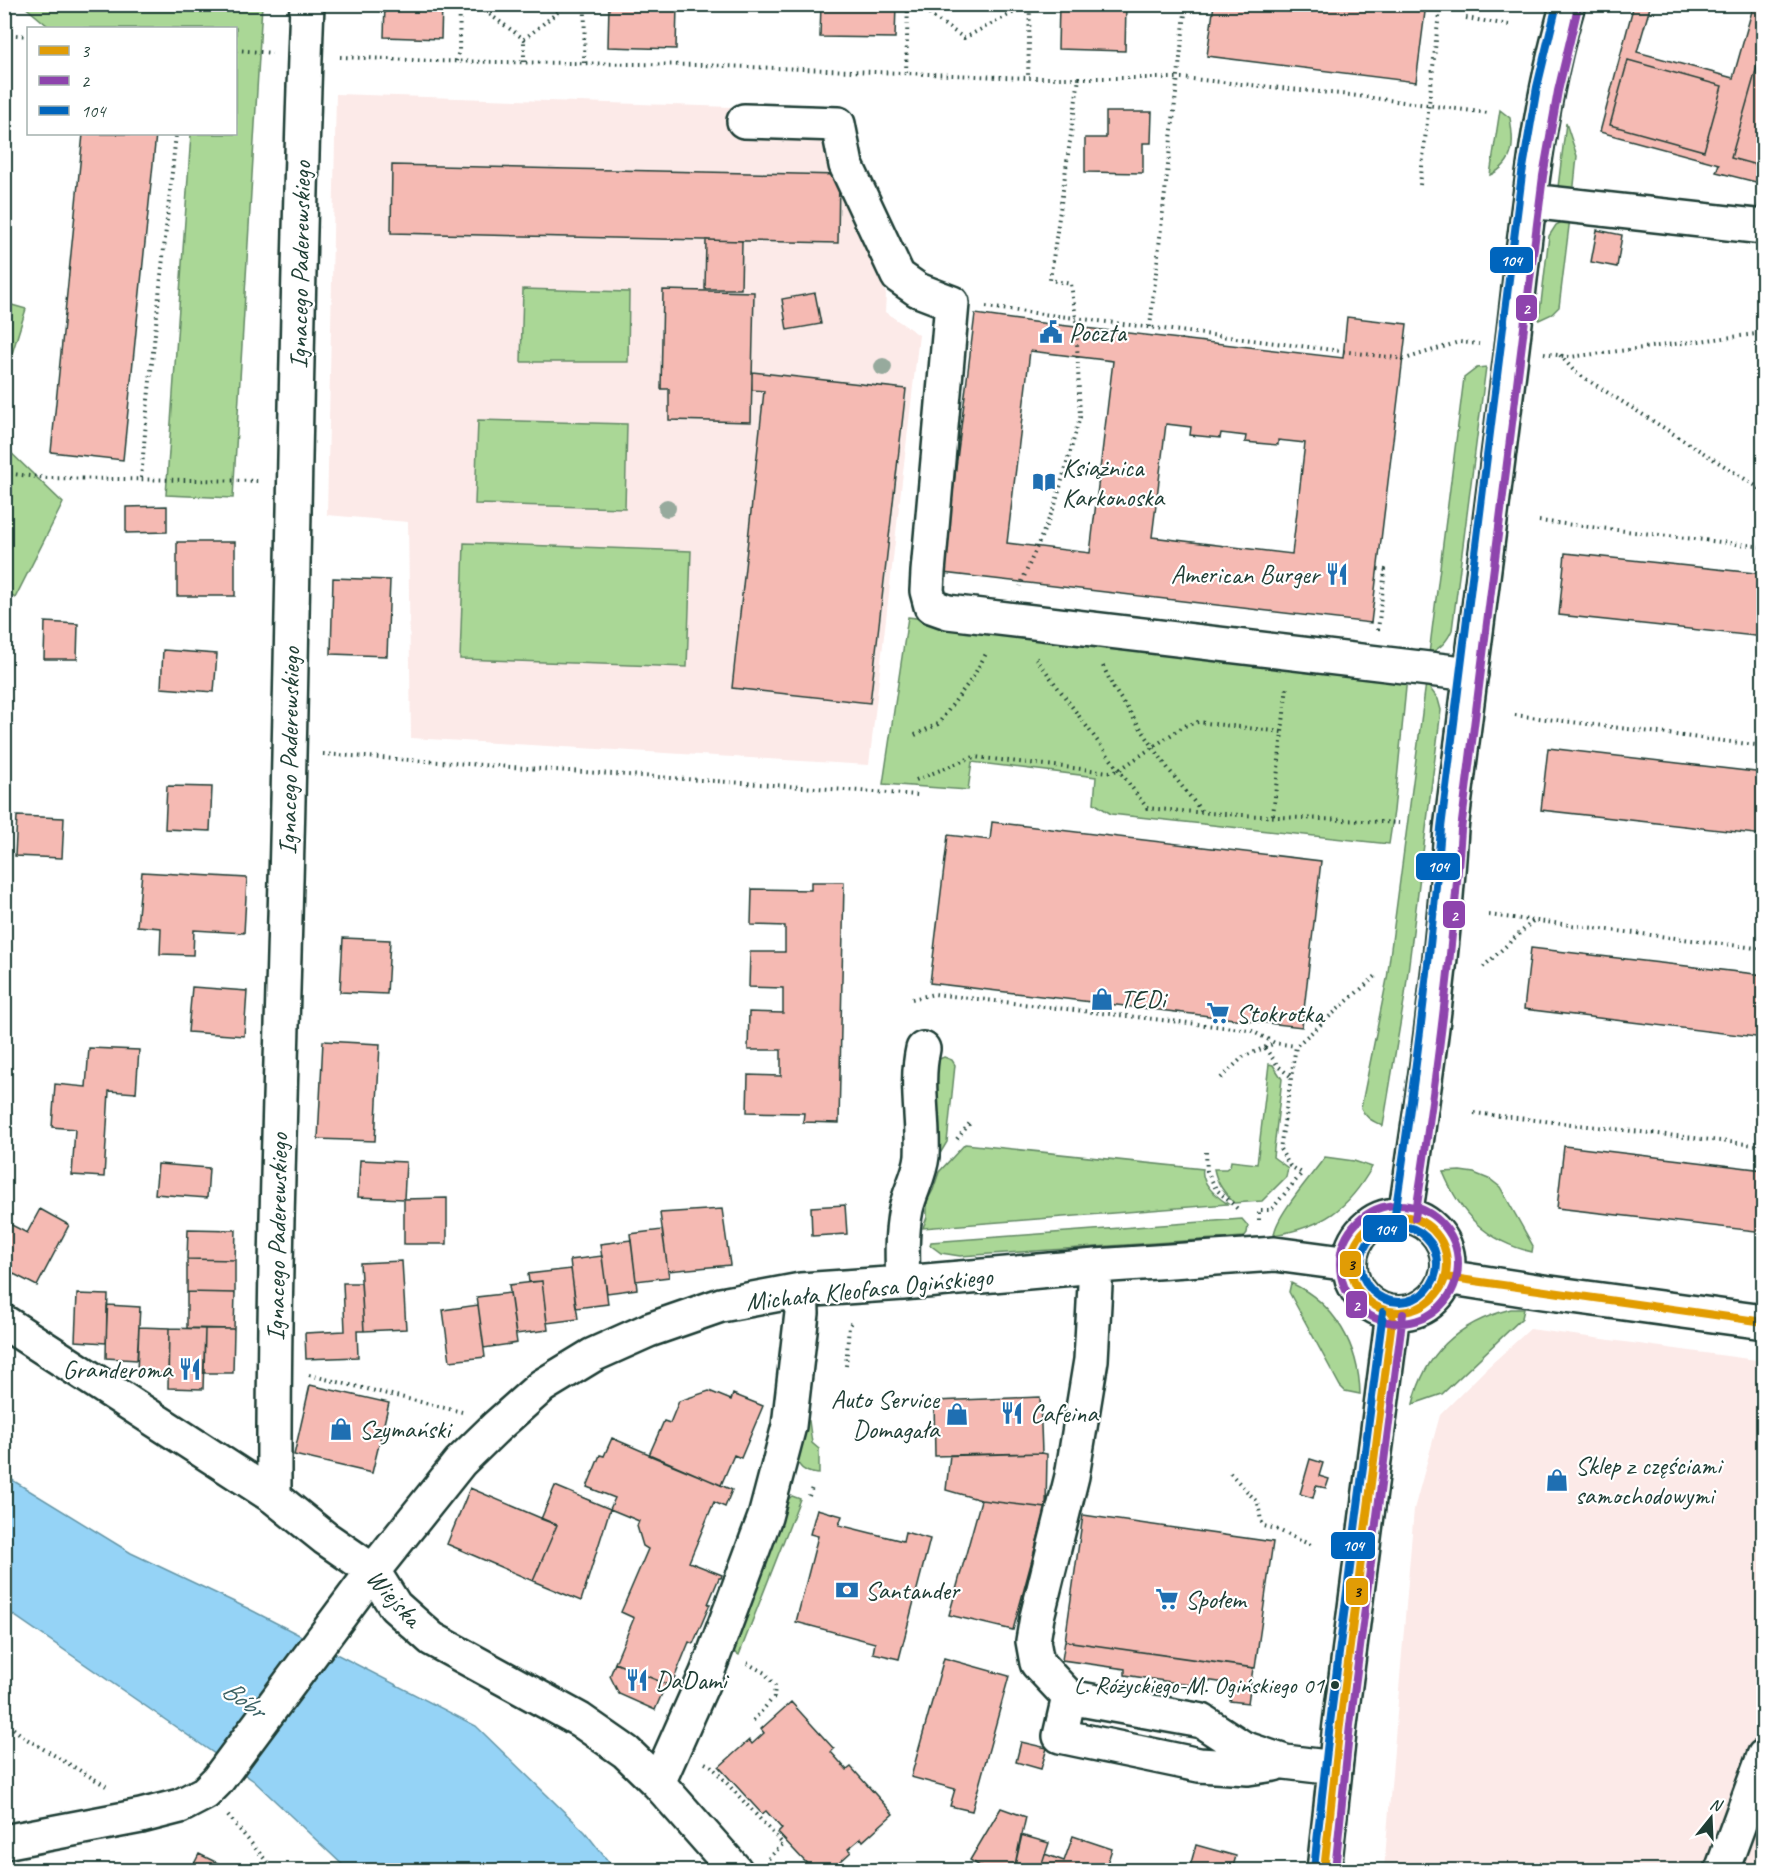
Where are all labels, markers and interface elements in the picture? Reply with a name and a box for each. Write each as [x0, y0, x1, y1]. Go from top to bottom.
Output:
legend [27, 27, 237, 135]
text: 3 [81, 40, 91, 62]
text: 2 [81, 70, 91, 92]
text: 104 [81, 100, 107, 122]
street label: Ignacego Paderewskiego [282, 159, 318, 369]
line badge: 104 [1489, 246, 1534, 274]
text: 104 [1500, 251, 1524, 271]
line badge: 2 [1515, 294, 1538, 322]
text: 2 [1522, 299, 1531, 319]
place label: Poczta [1069, 316, 1127, 349]
public building icon: Poczta [1038, 319, 1064, 345]
place label: Książnica Karkonoska [1062, 451, 1166, 514]
library icon: Książnica Karkonoska [1031, 469, 1057, 495]
place label: American Burger [1171, 558, 1322, 591]
restaurant icon: American Burger [1324, 561, 1350, 587]
street label: Ignacego Paderewskiego [271, 645, 307, 855]
line badge: 104 [1415, 852, 1461, 881]
text: 104 [1427, 857, 1451, 877]
line badge: 2 [1442, 900, 1466, 929]
text: 2 [1450, 906, 1459, 926]
place label: TEDi [1120, 983, 1168, 1016]
shop icon: TEDi [1089, 986, 1115, 1012]
place label: Stokrotka [1236, 997, 1326, 1030]
supermarket icon: Stokrotka [1205, 1000, 1231, 1026]
street label: Ignacego Paderewskiego [259, 1131, 295, 1341]
line badge: 104 [1362, 1214, 1408, 1243]
text: 104 [1374, 1220, 1398, 1240]
line badge: 3 [1339, 1250, 1362, 1278]
text: 3 [1347, 1255, 1356, 1275]
street label: Michała Kleofasa Ogińskiego [744, 1259, 996, 1318]
line badge: 2 [1345, 1290, 1368, 1319]
text: 2 [1352, 1296, 1361, 1316]
place label: Granderoma [63, 1353, 174, 1386]
restaurant icon: Granderoma [177, 1356, 203, 1382]
place label: Auto Service Domagała [831, 1383, 941, 1446]
place label: Cafeina [1030, 1397, 1099, 1430]
restaurant icon: Cafeina [999, 1400, 1025, 1426]
shop icon: Auto Service Domagała [944, 1401, 970, 1427]
place label: Szymański [359, 1413, 453, 1446]
shop icon: Szymański [328, 1416, 354, 1442]
place label: Sklep z częściami samochodowymi [1575, 1449, 1724, 1512]
shop icon: Sklep z częściami samochodowymi [1544, 1467, 1570, 1493]
line badge: 104 [1330, 1531, 1376, 1560]
text: 104 [1342, 1536, 1366, 1556]
street label: Wiejska [359, 1562, 430, 1636]
place label: Santander [865, 1574, 961, 1607]
bank icon: Santander [834, 1577, 860, 1603]
line badge: 3 [1345, 1577, 1369, 1606]
text: 3 [1353, 1582, 1362, 1602]
place label: Społem [1185, 1583, 1248, 1616]
supermarket icon: Społem [1154, 1586, 1180, 1612]
place label: DaDami [655, 1664, 729, 1697]
restaurant icon: DaDami [624, 1667, 650, 1693]
place label: L. Różyckiego-M. Ogińskiego 01 [1074, 1670, 1325, 1700]
water label: Bóbr [216, 1672, 276, 1729]
marker: L. Różyckiego-M. Ogińskiego 01 [1329, 1679, 1341, 1691]
north arrow [1681, 1788, 1741, 1848]
text: N [1708, 1794, 1726, 1817]

